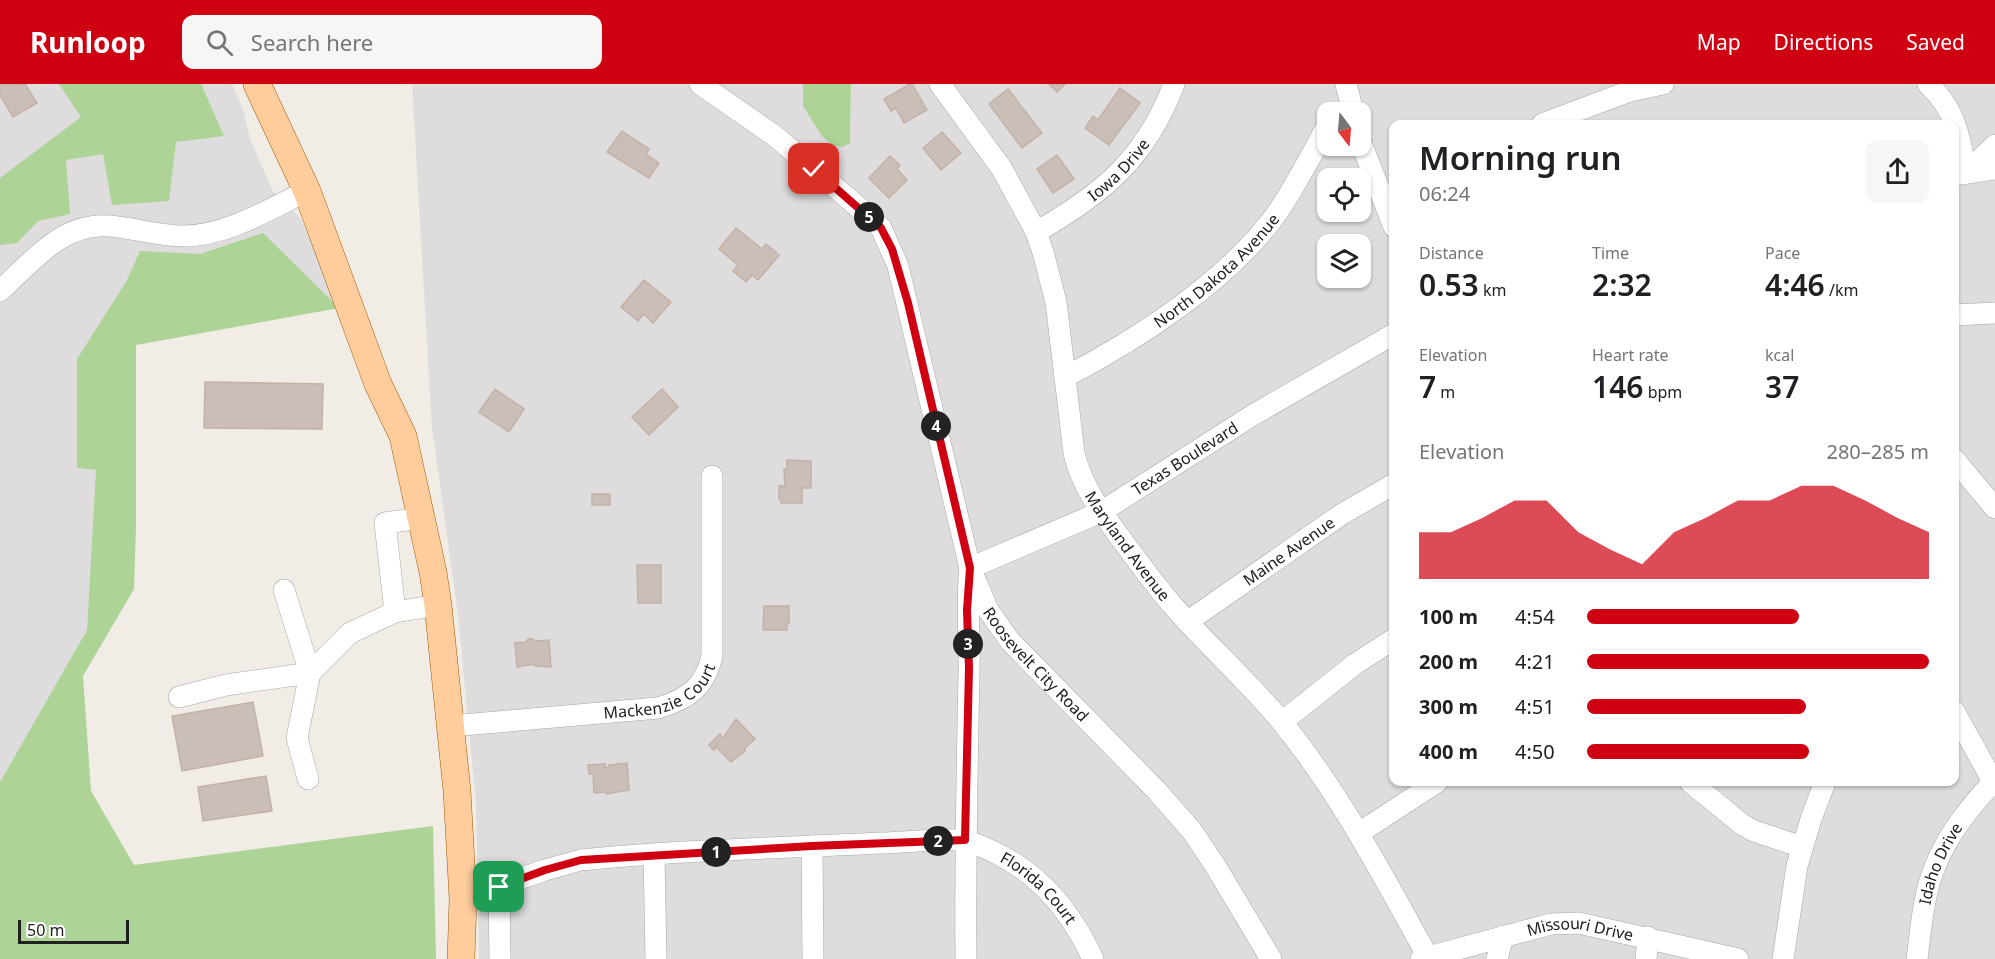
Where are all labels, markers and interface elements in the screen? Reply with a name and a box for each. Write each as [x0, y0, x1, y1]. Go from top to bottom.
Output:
search box [182, 15, 602, 69]
text: Runloop [30, 23, 146, 61]
icon: search [203, 26, 236, 59]
text: Search here [251, 27, 373, 57]
text: Map [1697, 28, 1741, 56]
text: Directions [1774, 28, 1873, 56]
text: Saved [1906, 28, 1965, 56]
north arrow [1317, 102, 1371, 156]
map controls [1317, 102, 1371, 288]
street label: Iowa Drive [1083, 134, 1154, 206]
text: Morning run [1419, 135, 1621, 180]
button: share [1866, 140, 1929, 203]
pin [788, 143, 839, 194]
icon: check [797, 152, 830, 185]
button: locate [1317, 168, 1371, 222]
text: 06:24 [1419, 180, 1470, 207]
pin: 5 [854, 202, 884, 232]
text: 5 [864, 206, 874, 228]
street label: North Dakota Avenue [1149, 209, 1284, 333]
button: layers [1317, 234, 1371, 288]
text: Distance [1419, 242, 1484, 264]
text: Time [1592, 242, 1629, 264]
text: Pace [1765, 242, 1800, 264]
text: 0.53 [1419, 264, 1479, 305]
text: 2:32 [1592, 264, 1652, 305]
text: 4:46 [1765, 264, 1825, 305]
text: km [1479, 279, 1506, 301]
text: /km [1825, 279, 1858, 301]
text: Elevation [1419, 344, 1487, 366]
text: Heart rate [1592, 344, 1668, 366]
text: kcal [1765, 344, 1794, 366]
text: 7 [1419, 366, 1436, 407]
text: 146 [1592, 366, 1643, 407]
text: 37 [1765, 366, 1799, 407]
text: m [1436, 381, 1455, 403]
text: bpm [1643, 381, 1682, 403]
pin: 4 [921, 411, 951, 441]
text: 4 [931, 415, 941, 437]
street label: Texas Boulevard [1128, 416, 1242, 501]
text: Elevation [1419, 438, 1504, 465]
text: 280–285 m [1826, 438, 1929, 465]
street label: Maryland Avenue [1080, 487, 1175, 606]
street label: Maine Avenue [1239, 512, 1339, 591]
street label: Roosevelt City Road [978, 603, 1094, 726]
text: 100 m [1419, 603, 1478, 630]
text: 4:54 [1515, 603, 1555, 630]
pin: 3 [953, 629, 983, 659]
text: 3 [963, 633, 973, 655]
text: 200 m [1419, 648, 1478, 675]
text: 4:21 [1515, 648, 1555, 675]
street label: Mackenzie Court [603, 660, 720, 724]
text: 300 m [1419, 693, 1478, 720]
text: 4:51 [1515, 693, 1555, 720]
text: 400 m [1419, 738, 1478, 765]
text: 4:50 [1515, 738, 1555, 765]
street label: Idaho Drive [1914, 818, 1967, 906]
pin: 2 [923, 826, 953, 856]
text: 2 [933, 830, 943, 852]
pin: 1 [701, 837, 731, 867]
text: 1 [711, 841, 721, 863]
street label: Florida Court [996, 846, 1082, 928]
pin [473, 861, 524, 912]
icon: arrive [482, 870, 515, 903]
street label: Missouri Drive [1524, 912, 1635, 946]
scale bar [18, 917, 129, 944]
text: 50 m [27, 919, 64, 941]

